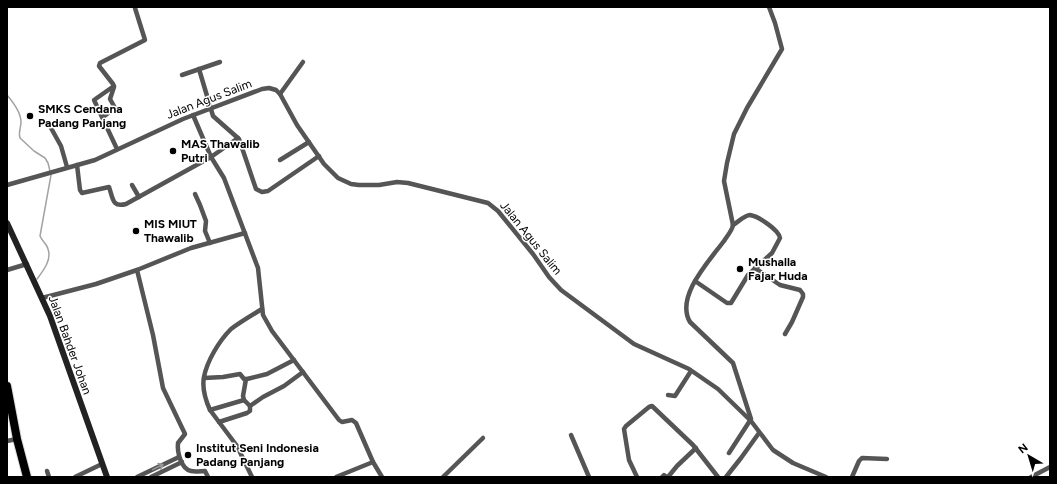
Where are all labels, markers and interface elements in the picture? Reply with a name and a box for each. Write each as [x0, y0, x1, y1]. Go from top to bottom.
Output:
street label: Jalan Agus Salim [164, 76, 254, 122]
place label: SMKS Cendana Padang Panjang [38, 102, 126, 130]
marker: SMKS Cendana Padang Panjang [25, 111, 35, 121]
place label: MAS Thawalib Putri [181, 137, 260, 165]
marker: MAS Thawalib Putri [168, 146, 178, 156]
street label: Jalan Agus Salim [497, 199, 565, 277]
place label: MIS MIUT Thawalib [144, 217, 197, 245]
marker: MIS MIUT Thawalib [131, 226, 141, 236]
place label: Mushalla Fajar Huda [748, 255, 808, 283]
marker: Mushalla Fajar Huda [735, 264, 745, 274]
street label: Jalan Bahder Johan [46, 294, 94, 397]
north arrow [1009, 436, 1049, 476]
place label: Institut Seni Indonesia Padang Panjang [196, 441, 319, 469]
text: N [1016, 441, 1031, 456]
marker: Institut Seni Indonesia Padang Panjang [183, 450, 193, 460]
one-way arrow [152, 463, 164, 470]

